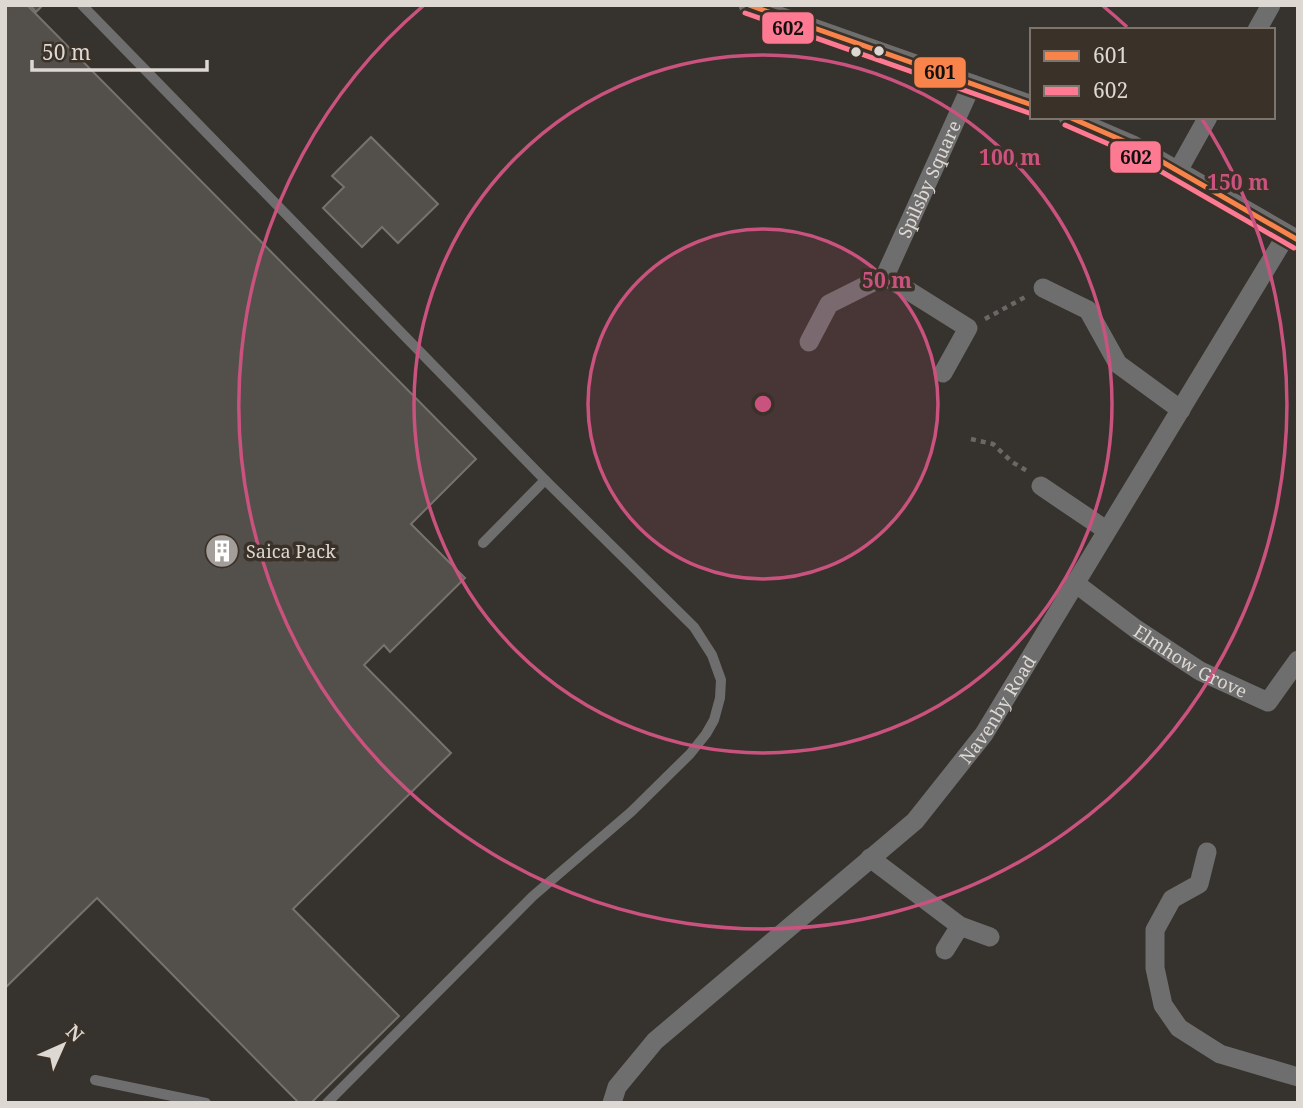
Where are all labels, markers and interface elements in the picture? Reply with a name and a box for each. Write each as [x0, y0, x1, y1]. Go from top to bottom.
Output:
line badge: 602 [761, 11, 815, 45]
text: 602 [772, 15, 804, 41]
scale bar [32, 28, 206, 72]
legend [1030, 28, 1275, 119]
text: 50 m [42, 38, 91, 66]
text: 601 [1093, 41, 1128, 69]
unlabelled marker [872, 44, 886, 58]
unlabelled marker [849, 45, 863, 59]
line badge: 601 [913, 56, 967, 89]
text: 601 [924, 59, 956, 85]
text: 602 [1093, 76, 1128, 104]
street label: Spilsby Square [892, 116, 966, 241]
line badge: 602 [1109, 140, 1162, 174]
text: 100 m [979, 143, 1041, 171]
text: 602 [1120, 144, 1152, 170]
text: 150 m [1207, 168, 1269, 196]
text: 50 m [862, 266, 912, 294]
centre of rings [751, 392, 775, 416]
building icon: Saica Pack [203, 532, 241, 570]
place label: Saica Pack [246, 539, 336, 563]
street label: Elmhow Grove [1129, 619, 1251, 703]
street label: Navenby Road [953, 651, 1041, 768]
north arrow [28, 1010, 98, 1080]
text: N [61, 1018, 90, 1047]

